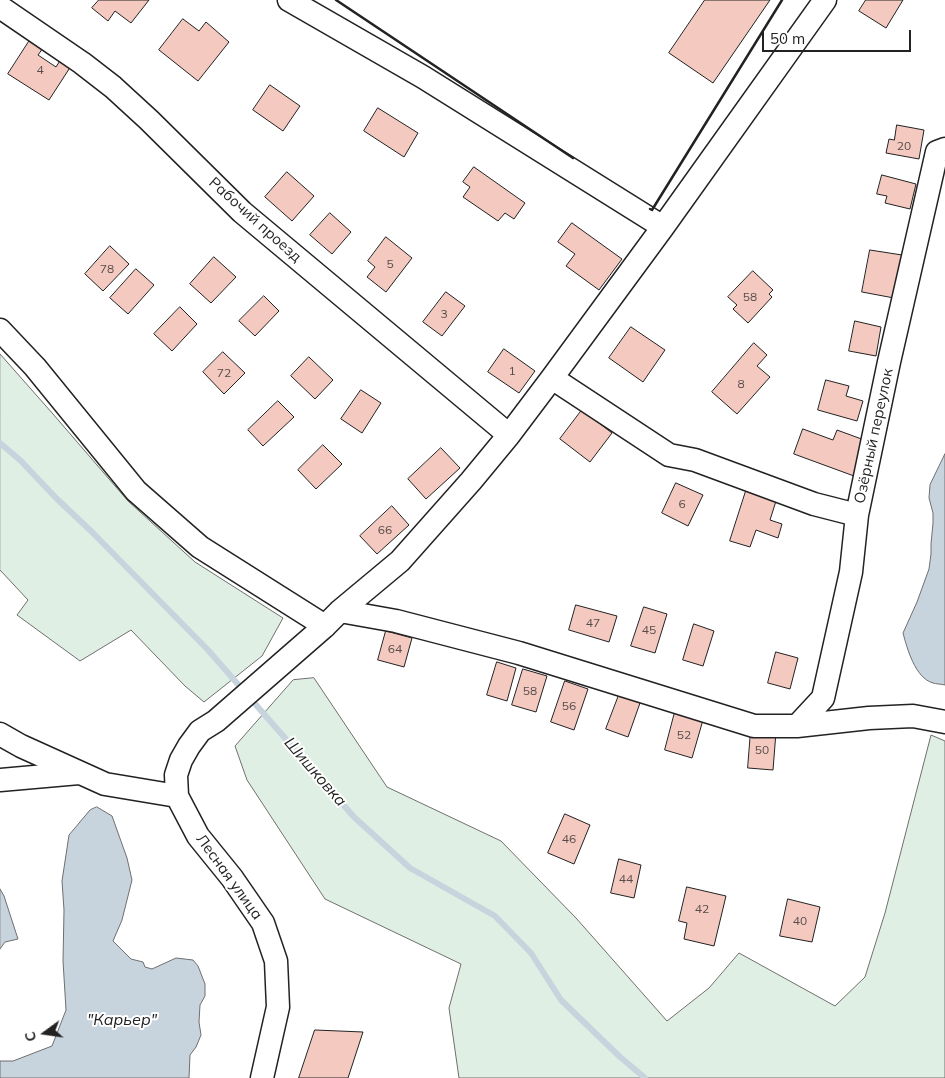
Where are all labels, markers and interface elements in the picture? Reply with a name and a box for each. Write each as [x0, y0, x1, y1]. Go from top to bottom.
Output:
scale bar [765, 20, 914, 52]
text: 50 m [770, 29, 805, 48]
house number: 4 [36, 63, 44, 77]
house number: 20 [897, 139, 911, 153]
street label: Рабочий проезд [205, 174, 305, 266]
house number: 5 [386, 257, 394, 271]
house number: 78 [100, 262, 114, 276]
house number: 58 [743, 290, 757, 304]
house number: 3 [440, 307, 448, 321]
house number: 1 [508, 364, 516, 378]
house number: 72 [217, 366, 231, 380]
street label: Озёрный переулок [851, 367, 897, 505]
house number: 8 [737, 377, 745, 391]
house number: 6 [678, 497, 686, 511]
house number: 66 [378, 523, 392, 537]
house number: 47 [586, 616, 600, 630]
house number: 45 [642, 623, 656, 637]
house number: 64 [388, 642, 402, 656]
house number: 58 [523, 684, 537, 698]
house number: 56 [562, 699, 576, 713]
house number: 52 [677, 728, 691, 742]
water label: Шишковка [280, 734, 350, 810]
house number: 50 [755, 743, 769, 757]
street label: Лесная улица [192, 831, 266, 923]
house number: 46 [562, 832, 576, 846]
house number: 44 [619, 872, 633, 886]
house number: 42 [695, 902, 709, 916]
house number: 40 [793, 914, 807, 928]
north arrow [20, 1008, 70, 1058]
water label: "Карьер" [87, 1010, 157, 1030]
text: С [21, 1030, 40, 1043]

